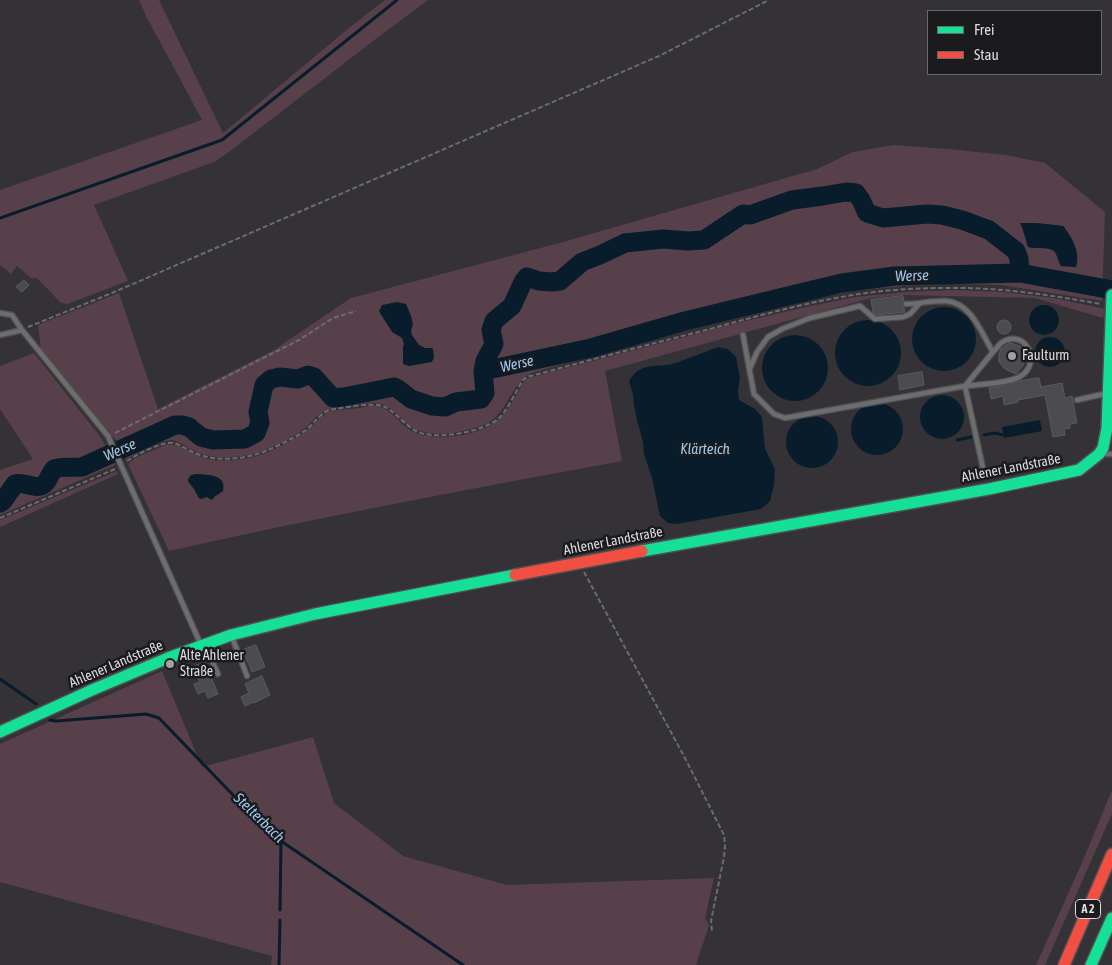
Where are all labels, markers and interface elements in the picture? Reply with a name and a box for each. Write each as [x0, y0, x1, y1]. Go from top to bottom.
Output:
legend [927, 10, 1102, 75]
text: Frei [974, 21, 994, 38]
text: Stau [974, 46, 999, 63]
water label: Werse [895, 266, 929, 286]
place label: Faulturm [1022, 348, 1069, 364]
marker: Faulturm [1006, 350, 1018, 362]
water label: Werse [499, 352, 535, 376]
water label: Werse [101, 435, 139, 465]
water label: Klärteich [680, 440, 730, 458]
street label: Ahlener Landstraße [960, 450, 1062, 486]
street label: Ahlener Landstraße [562, 523, 664, 559]
street label: Ahlener Landstraße [67, 637, 165, 691]
place label: Alte Ahlener Straße [180, 648, 244, 680]
marker: Alte Ahlener Straße [164, 658, 176, 670]
water label: Stelterbach [230, 789, 288, 847]
road number: A 2 [1076, 900, 1100, 919]

